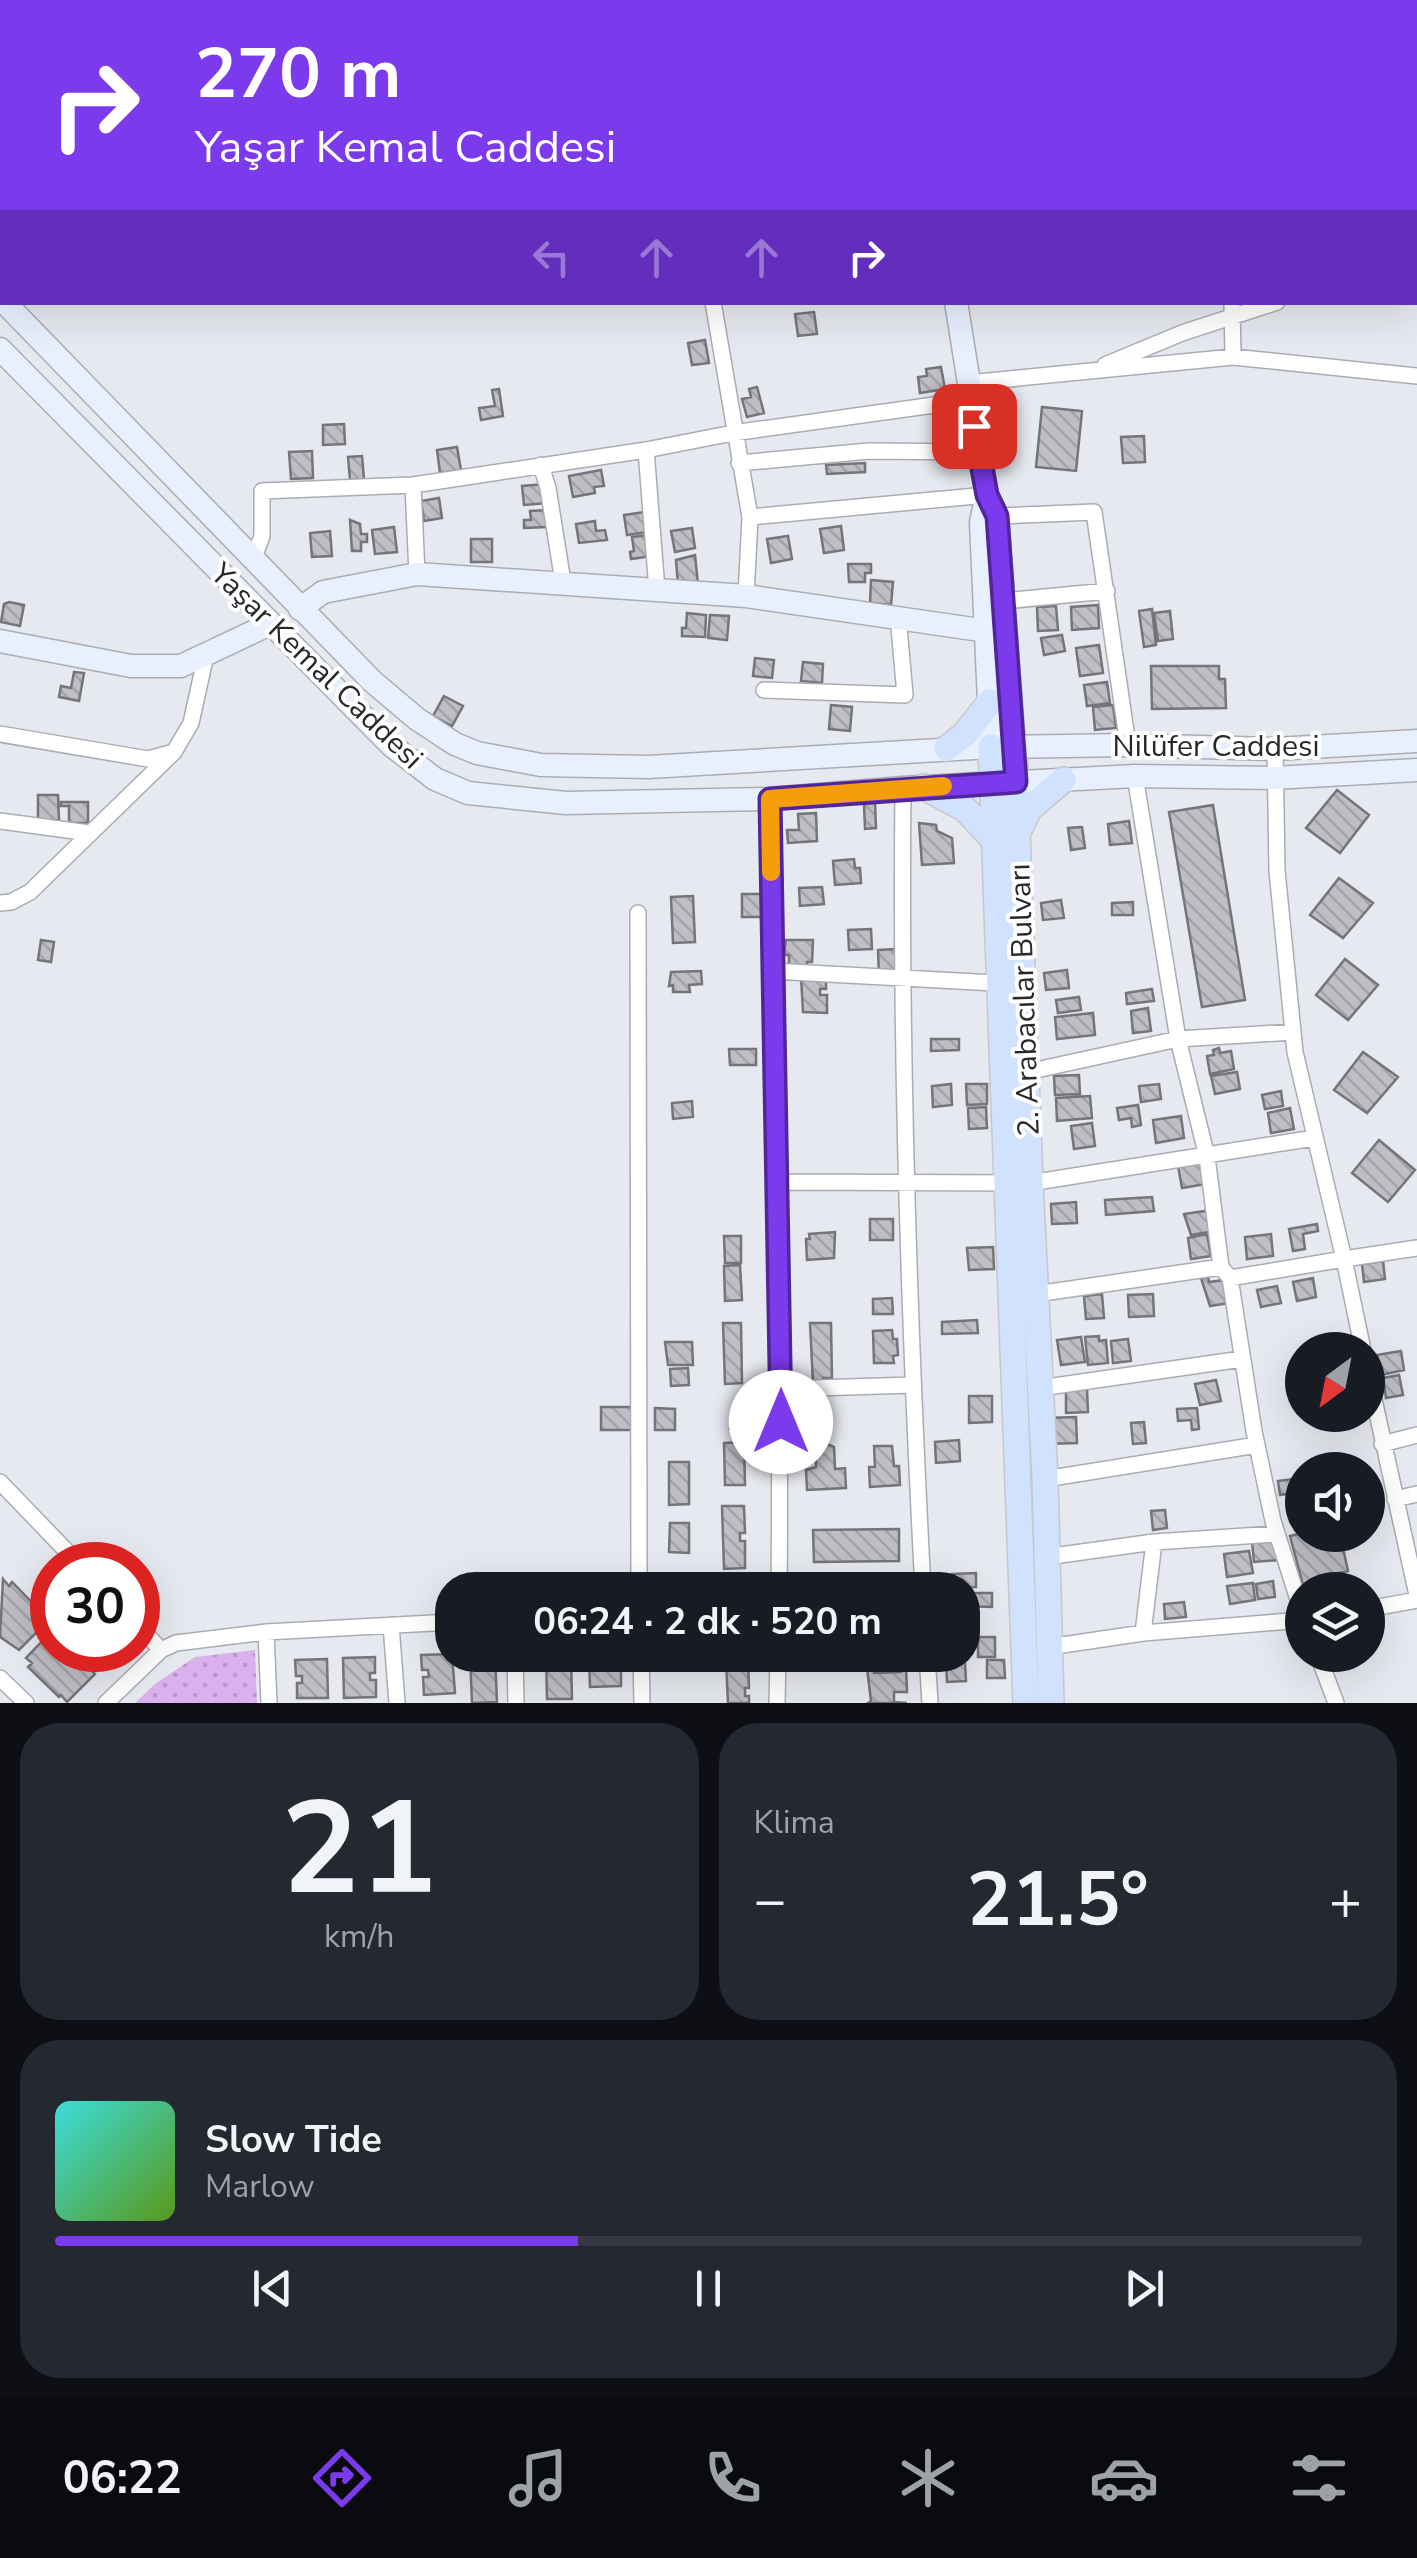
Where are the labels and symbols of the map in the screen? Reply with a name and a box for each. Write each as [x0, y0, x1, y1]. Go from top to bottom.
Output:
pin [932, 384, 1017, 469]
street label: Yaşar Kemal Caddesi [201, 553, 432, 779]
street label: Nilüfer Caddesi [1113, 726, 1319, 767]
street label: 2. Arabacılar Bulvarı [999, 863, 1050, 1137]
north arrow [1285, 1332, 1385, 1432]
position arrow [729, 1370, 833, 1474]
speed limit sign: 30 [30, 1542, 160, 1672]

